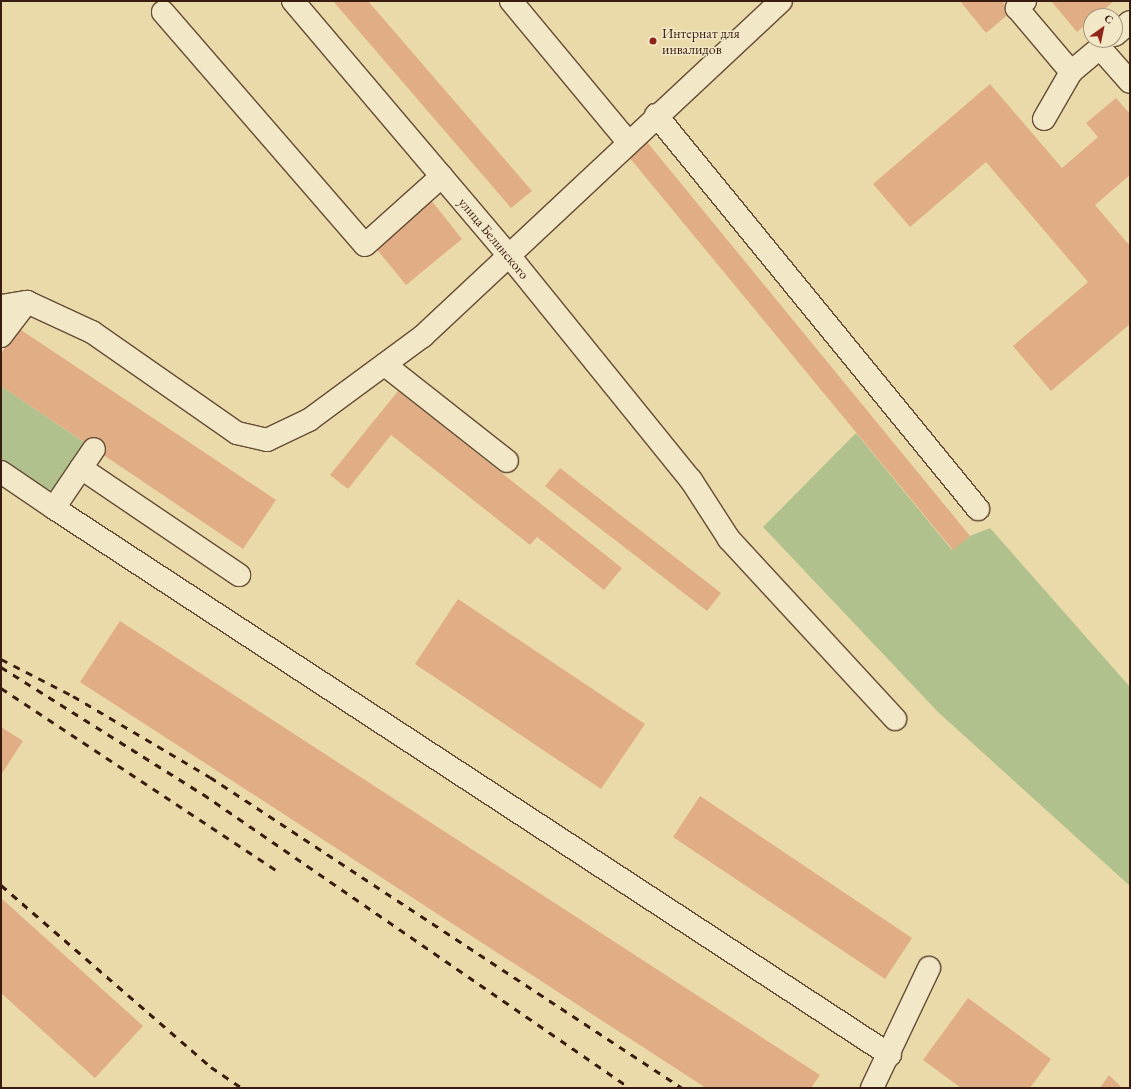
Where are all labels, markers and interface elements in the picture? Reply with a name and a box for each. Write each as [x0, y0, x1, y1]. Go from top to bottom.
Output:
north arrow [1083, 8, 1123, 48]
text: С [1102, 11, 1116, 27]
place label: Интернат для инвалидов [662, 25, 740, 58]
marker: Интернат для инвалидов [647, 35, 659, 47]
street label: улица Белинского [455, 194, 533, 282]

